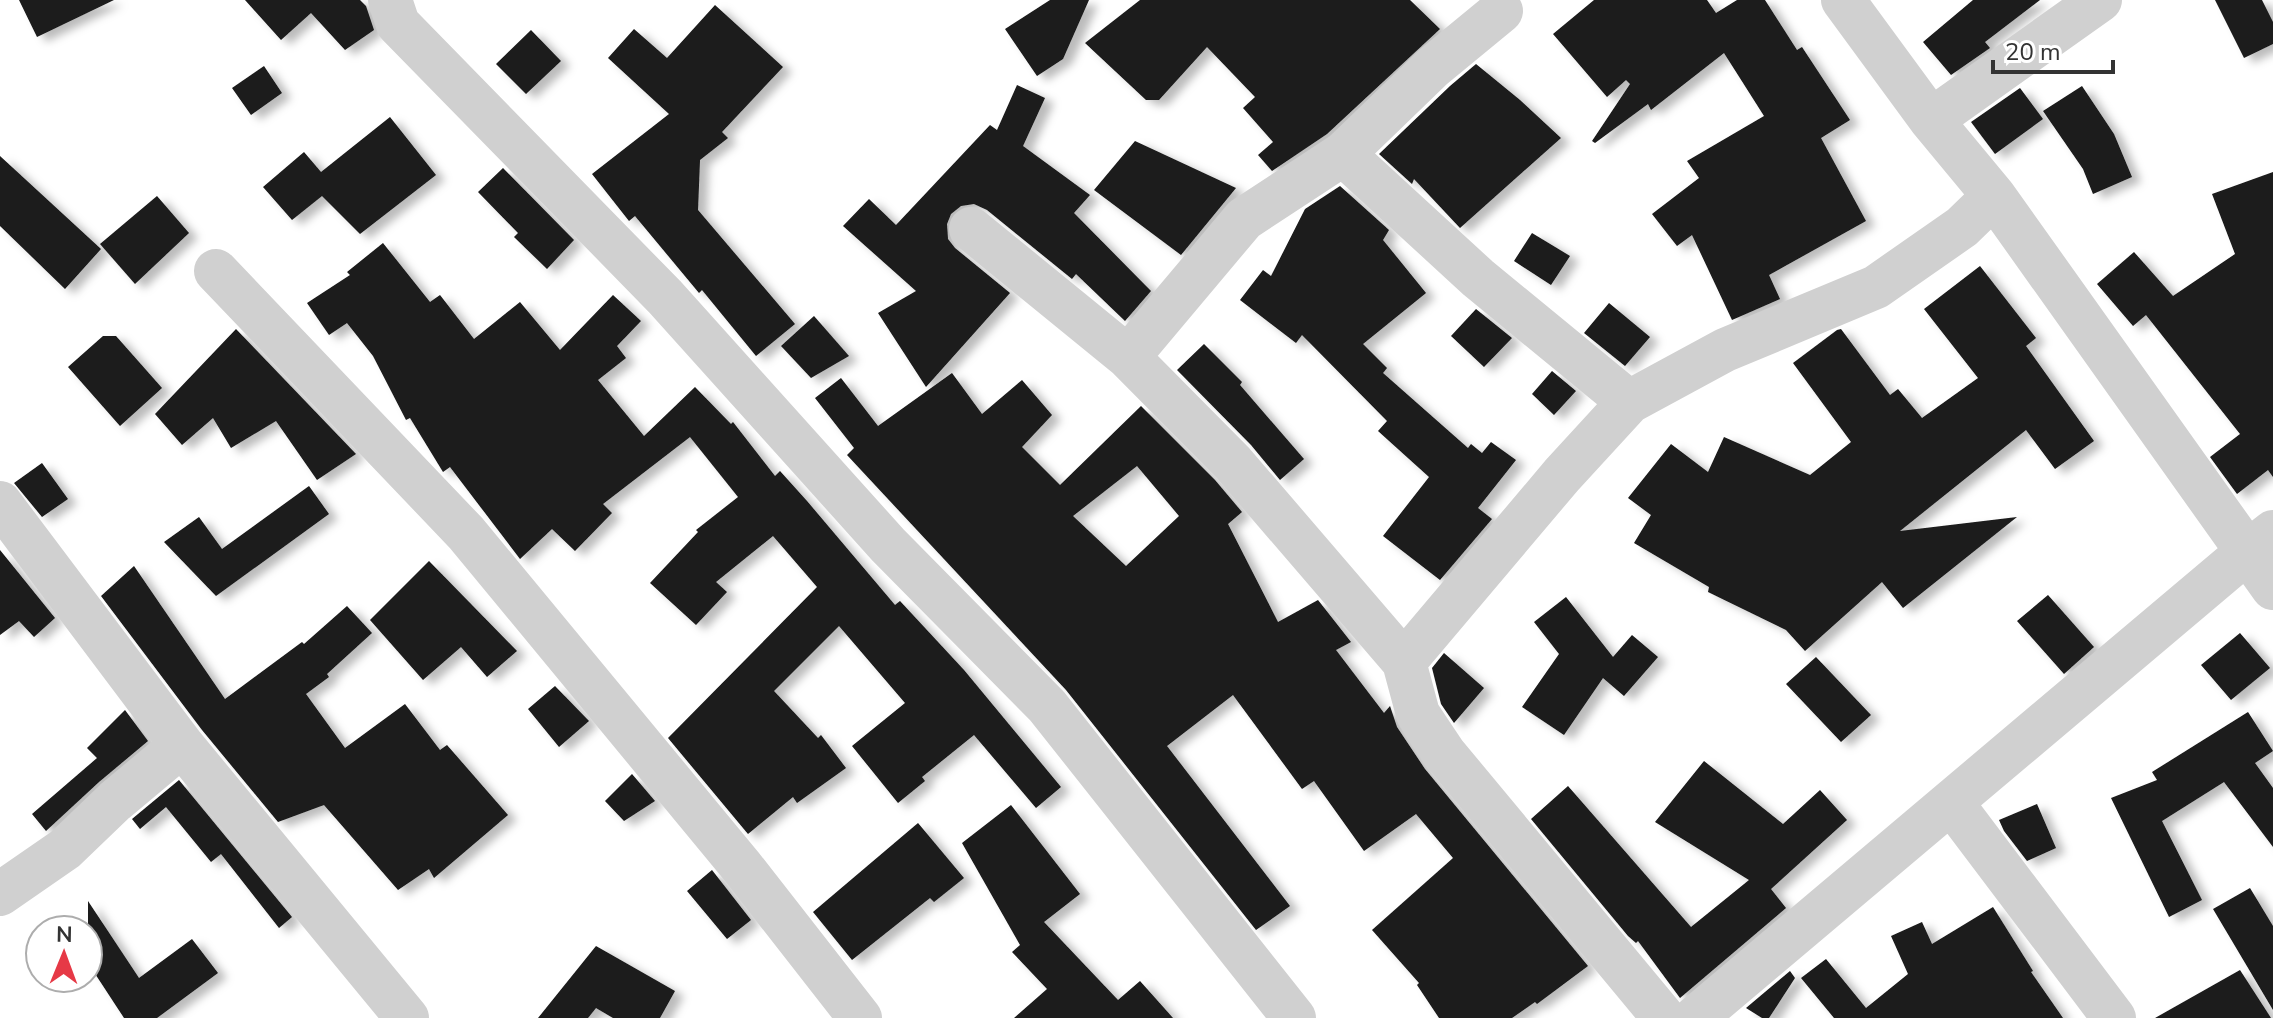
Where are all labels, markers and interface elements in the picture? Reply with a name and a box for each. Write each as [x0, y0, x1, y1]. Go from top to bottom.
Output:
scale bar [1993, 24, 2113, 74]
text: 20 m [2005, 36, 2061, 68]
north arrow [24, 914, 104, 994]
text: N [56, 920, 73, 950]

